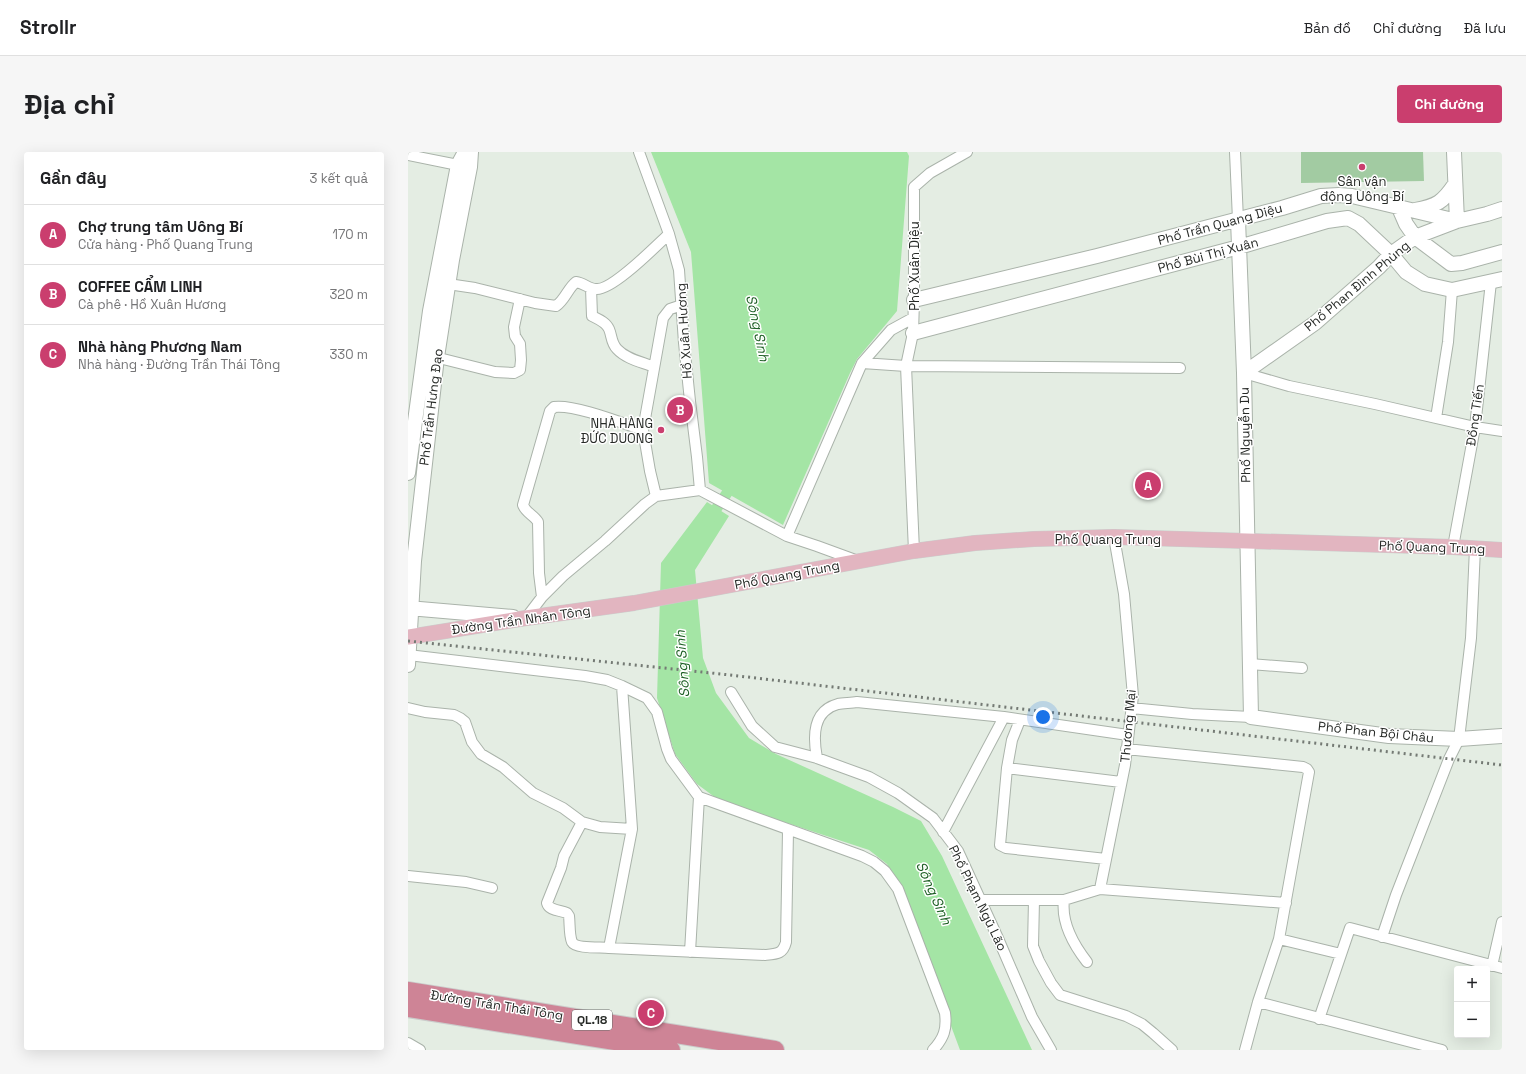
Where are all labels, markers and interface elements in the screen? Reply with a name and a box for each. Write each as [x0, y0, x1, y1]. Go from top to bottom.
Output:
text: Strollr [20, 15, 77, 40]
text: Bản đồ [1304, 19, 1351, 37]
text: Chỉ đường [1373, 19, 1442, 37]
text: Đã lưu [1464, 19, 1506, 37]
button: Chỉ đường [1397, 85, 1502, 123]
text: Địa chỉ [24, 86, 115, 122]
marker: Sân vận động Uông Bí [1357, 162, 1367, 172]
text: Gần đây [40, 167, 107, 189]
text: 3 kết quả [310, 170, 368, 187]
place label: Sân vận động Uông Bí [1320, 173, 1405, 205]
street label: Phố Trần Quang Diệu [1156, 199, 1284, 249]
text: Chợ trung tâm Uông Bí [78, 217, 243, 236]
street label: Phố Xuân Diệu [906, 221, 923, 311]
text: A [49, 226, 57, 243]
text: 170 m [332, 226, 368, 243]
street label: Phố Bùi Thị Xuân [1156, 233, 1260, 277]
text: Cửa hàng · Phố Quang Trung [78, 236, 253, 253]
street label: Phố Phan Đình Phùng [1301, 237, 1413, 335]
text: COFFEE CẨM LINH [78, 277, 202, 296]
street label: Hồ Xuân Hương [672, 282, 696, 380]
text: B [49, 286, 57, 303]
text: 320 m [329, 286, 368, 303]
water label: Sông Sinh [742, 293, 774, 363]
text: Cà phê · Hồ Xuân Hương [78, 296, 226, 313]
text: Nhà hàng Phương Nam [78, 337, 242, 356]
text: C [49, 346, 57, 363]
text: 330 m [329, 346, 368, 363]
street label: Phố Trần Hưng Đạo [415, 348, 447, 466]
text: Nhà hàng · Đường Trần Thái Tông [78, 356, 280, 373]
street label: Đồng Tiến [1462, 383, 1488, 447]
street label: Phố Nguyễn Du [1236, 387, 1254, 483]
pin: B [667, 395, 693, 425]
place label: NHÀ HÀNG ĐỨC DUONG [581, 415, 653, 447]
marker: NHÀ HÀNG ĐỨC DUONG [656, 425, 666, 435]
pin: A [1135, 470, 1161, 500]
street label: Phố Quang Trung [1055, 531, 1161, 548]
street label: Phố Quang Trung [1379, 537, 1485, 557]
street label: Phố Quang Trung [733, 557, 841, 593]
street label: Đường Trần Nhân Tông [450, 602, 592, 638]
water label: Sông Sinh [671, 629, 693, 698]
street label: Thương Mại [1116, 689, 1140, 763]
your location [1033, 707, 1053, 727]
street label: Phố Phan Bội Châu [1317, 717, 1435, 747]
street label: Phố Phạm Ngũ Lão [945, 842, 1011, 954]
water label: Sông Sinh [912, 858, 956, 928]
map controls [1454, 966, 1490, 1038]
button: + [1454, 966, 1490, 1002]
street label: Đường Trần Thái Tông [429, 986, 565, 1024]
pin: C [638, 998, 664, 1028]
button: − [1454, 1002, 1490, 1038]
road number: QL.18 [572, 1010, 612, 1030]

